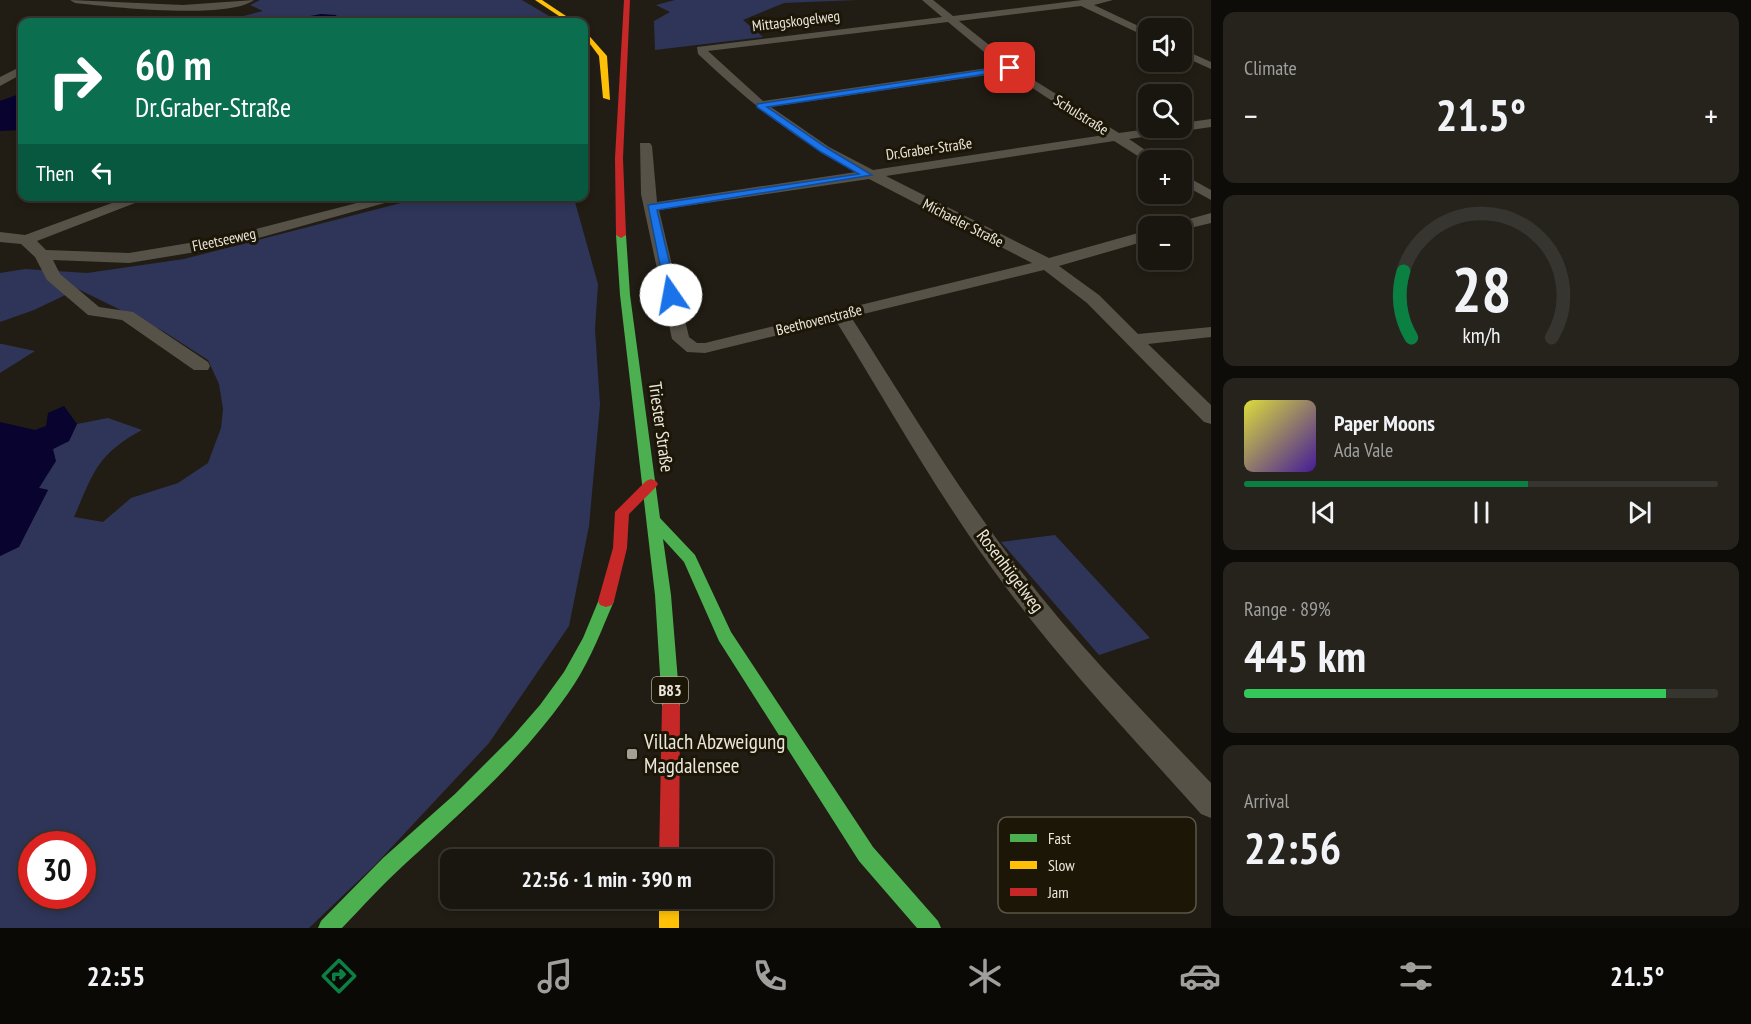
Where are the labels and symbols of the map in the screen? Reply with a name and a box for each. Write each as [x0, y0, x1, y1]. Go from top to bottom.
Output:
street label: Mittagskogelweg [751, 6, 841, 35]
pin [984, 42, 1035, 93]
street label: Schulstraße [1050, 90, 1112, 139]
street label: Dr.Graber-Straße [885, 133, 973, 164]
street label: Michaeler Straße [920, 194, 1007, 251]
street label: Fleetseeweg [190, 224, 257, 256]
position arrow [639, 263, 703, 327]
street label: Beethovenstraße [774, 300, 864, 339]
street label: Triester Straße [644, 380, 679, 474]
street label: Rosenhügelweg [972, 525, 1049, 617]
road number: B83 [652, 677, 688, 703]
place label: Villach Abzweigung Magdalensee [643, 728, 785, 779]
marker: Villach Abzweigung Magdalensee [625, 747, 639, 761]
legend [998, 817, 1196, 913]
text: Fast [1048, 828, 1071, 848]
speed limit sign: 30 [18, 831, 96, 909]
text: Slow [1048, 855, 1075, 875]
text: Jam [1047, 882, 1069, 902]

